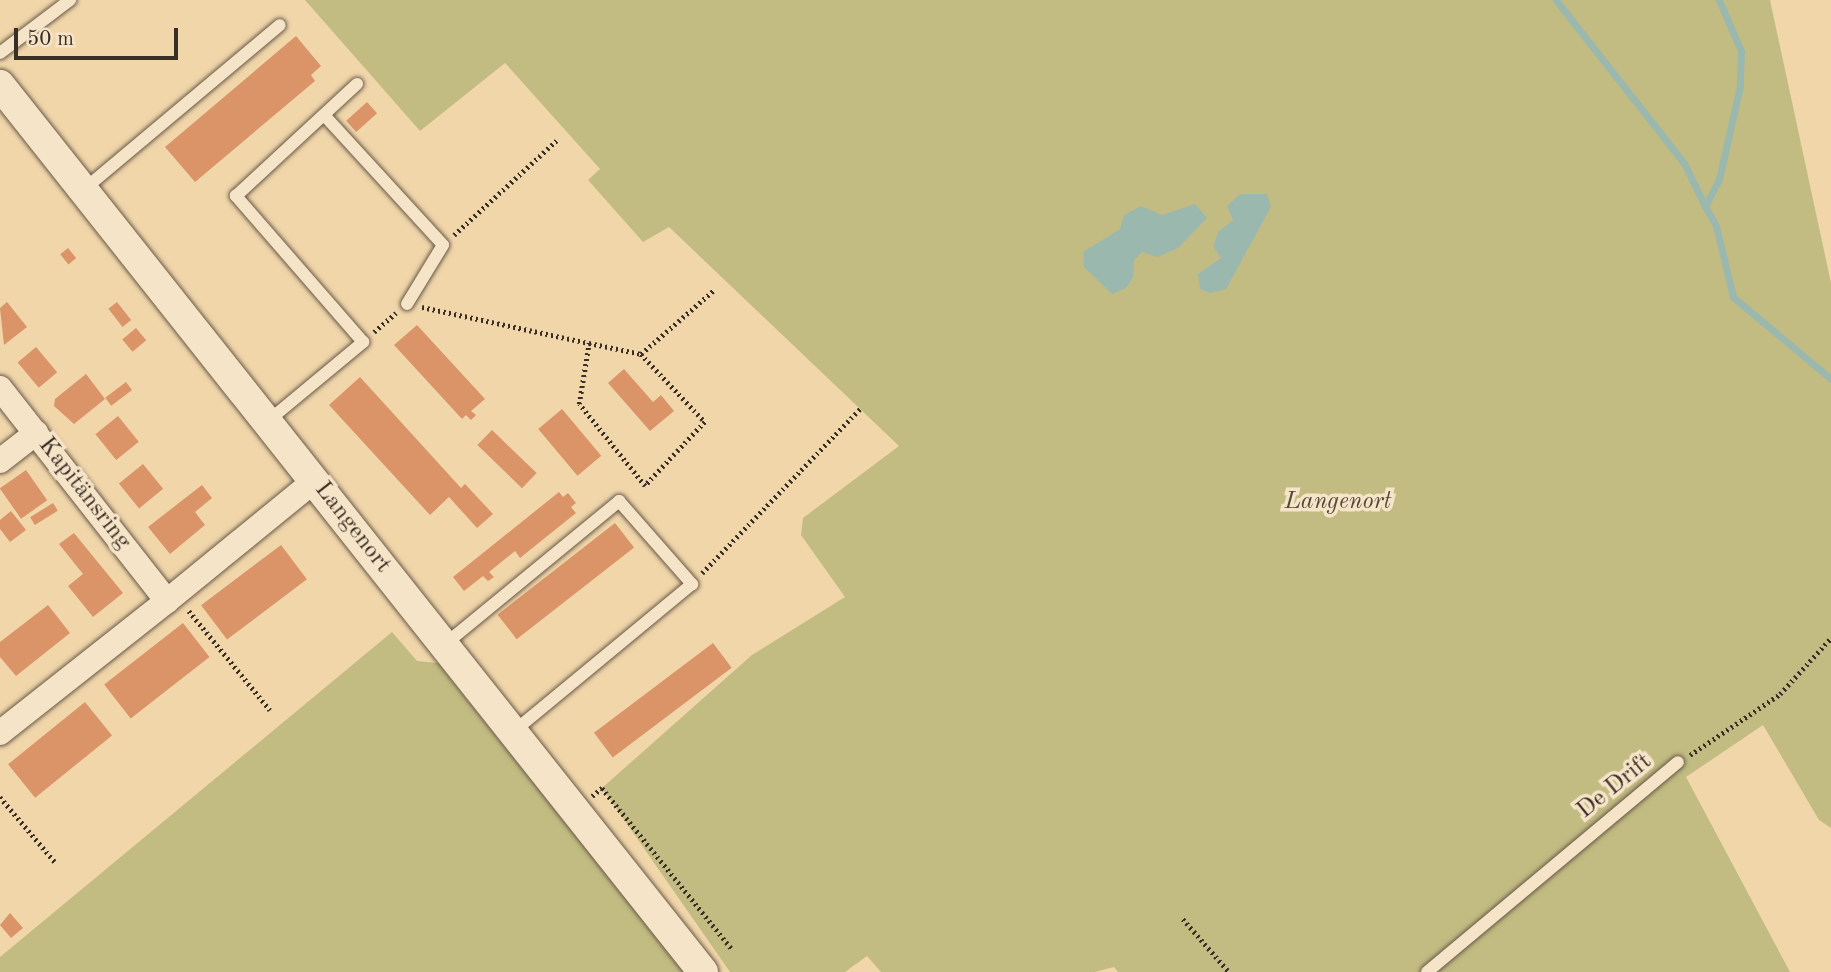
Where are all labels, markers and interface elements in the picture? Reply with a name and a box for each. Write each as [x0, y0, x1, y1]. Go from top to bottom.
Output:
scale bar [18, 14, 182, 58]
text: 50 m [27, 29, 74, 50]
street label: Kapitänsring [31, 432, 137, 556]
street label: Langenort [307, 477, 397, 579]
park label: Langenort [1284, 489, 1392, 517]
street label: De Drift [1572, 748, 1658, 826]

